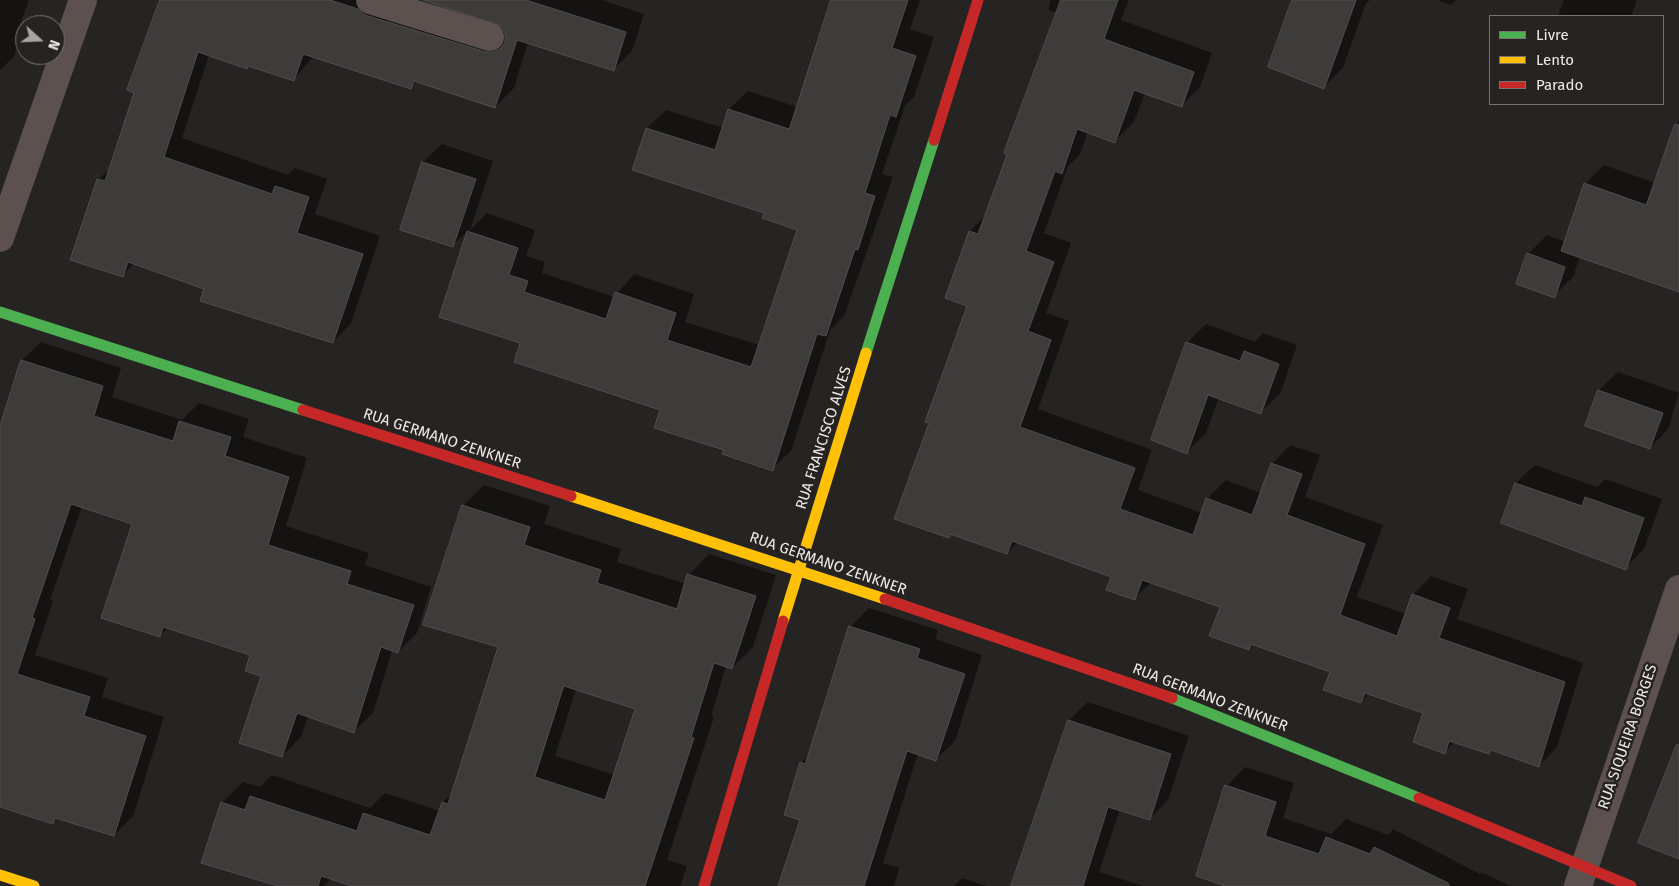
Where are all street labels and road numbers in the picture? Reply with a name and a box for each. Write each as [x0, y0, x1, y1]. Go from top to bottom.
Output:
street label: RUA FRANCISCO ALVES [792, 364, 856, 512]
street label: RUA GERMANO ZENKNER [361, 405, 523, 473]
street label: RUA GERMANO ZENKNER [747, 529, 909, 599]
street label: RUA GERMANO ZENKNER [1130, 660, 1290, 736]
street label: RUA SIQUEIRA BORGES [1595, 662, 1661, 812]

